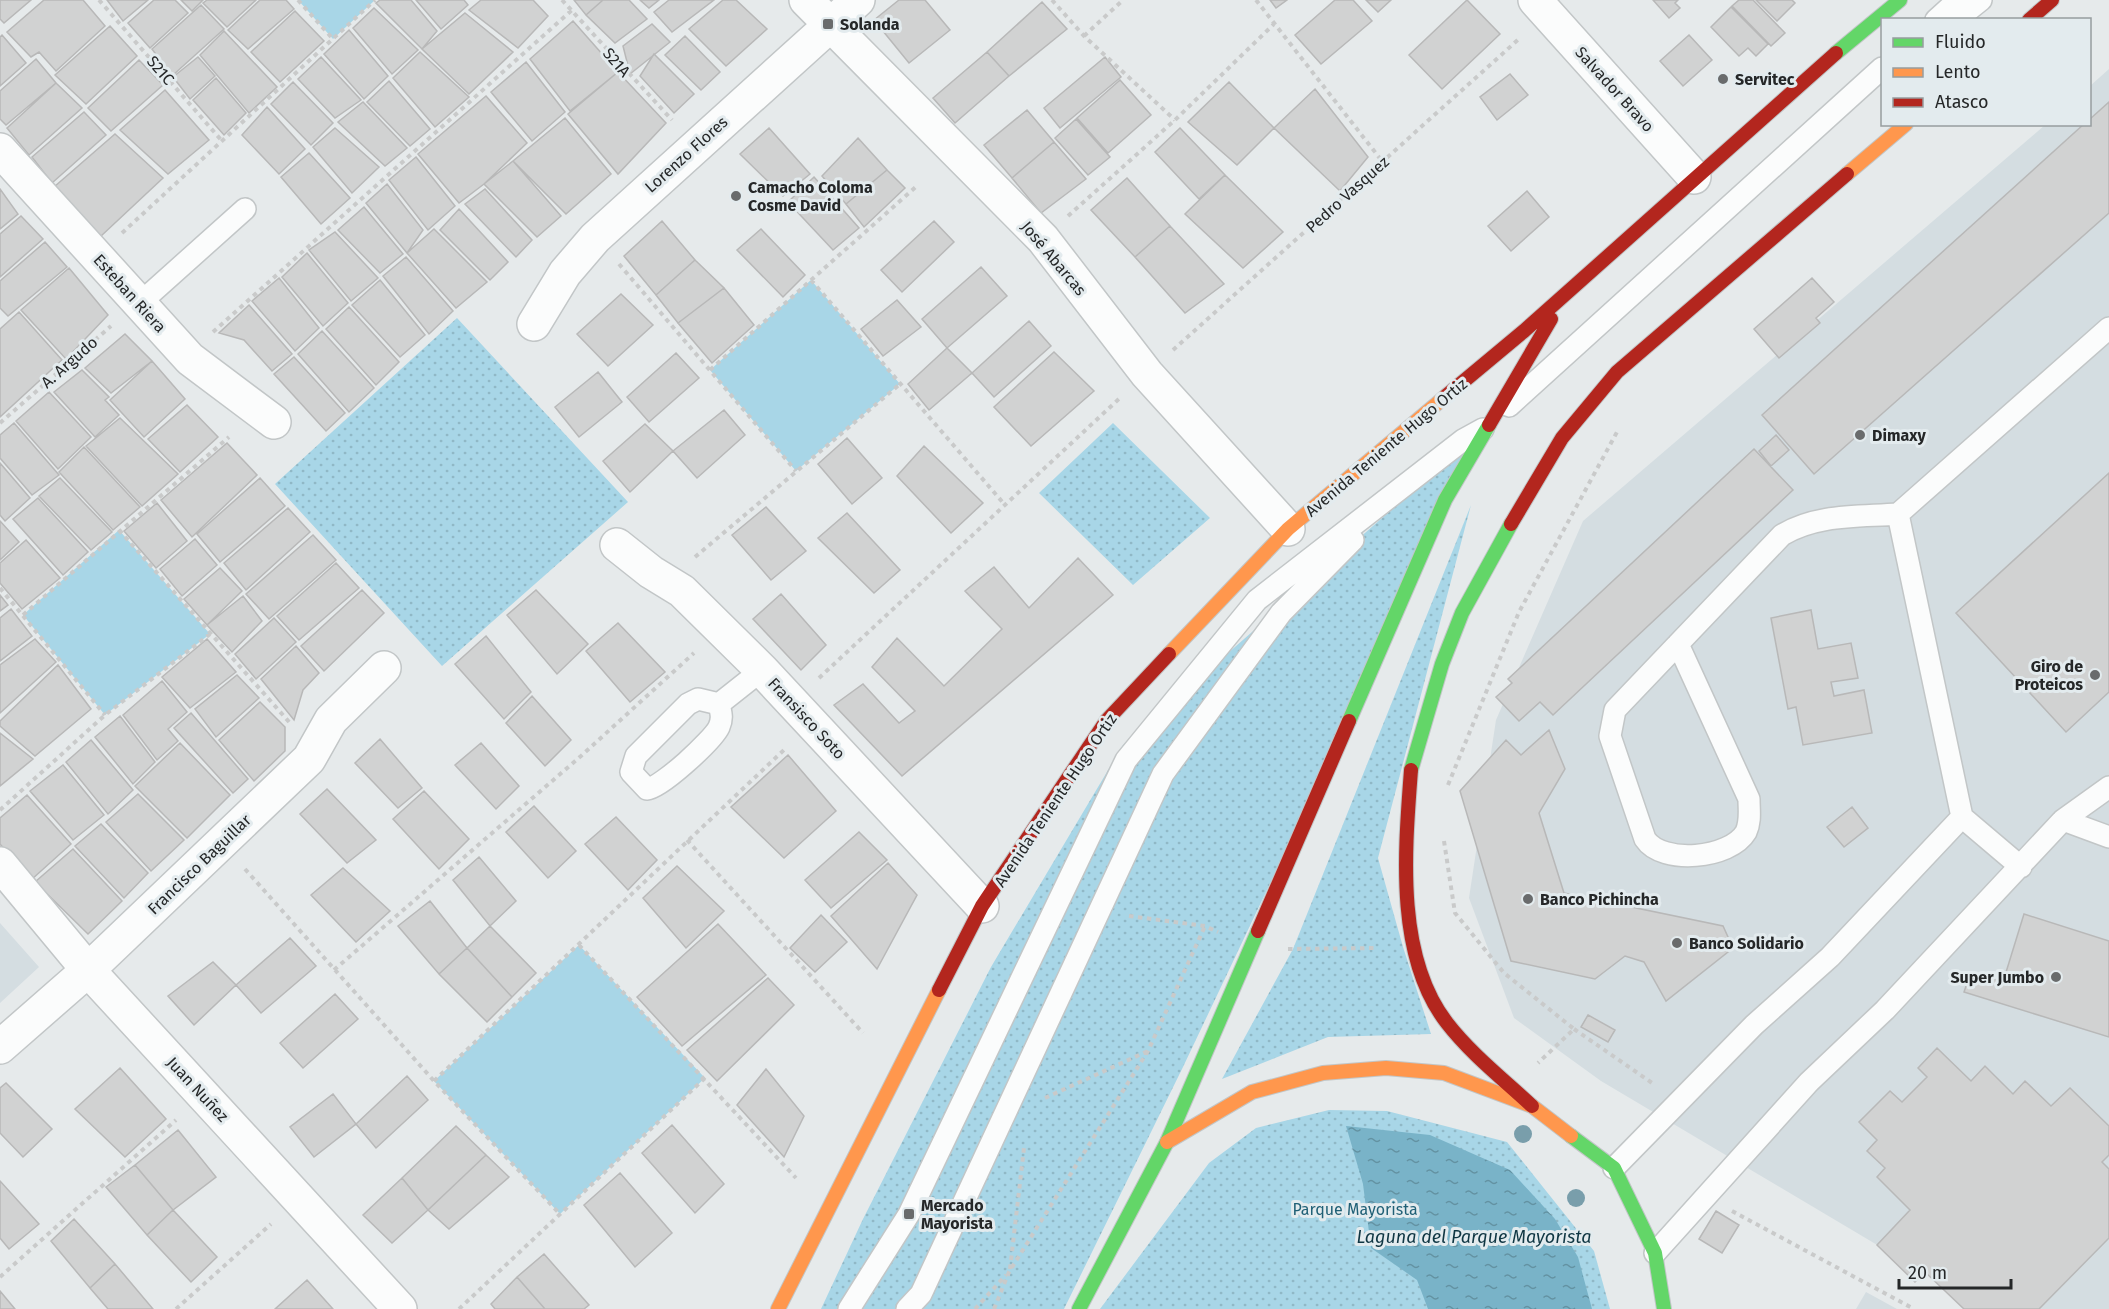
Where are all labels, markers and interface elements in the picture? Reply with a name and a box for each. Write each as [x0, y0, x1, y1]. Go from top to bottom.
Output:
place label: Solanda [840, 15, 900, 34]
marker: Solanda [821, 17, 835, 31]
legend [1881, 18, 2091, 126]
text: Fluido [1935, 31, 1986, 53]
street label: Salvador Bravo [1571, 43, 1658, 136]
street label: S21A [599, 44, 635, 81]
street label: S21C [143, 52, 178, 89]
text: Lento [1935, 61, 1981, 83]
place label: Servitec [1735, 70, 1795, 89]
marker: Servitec [1716, 72, 1730, 86]
text: Atasco [1935, 91, 1988, 113]
street label: Lorenzo Flores [641, 112, 732, 196]
street label: Pedro Vasquez [1302, 152, 1393, 237]
place label: Camacho Coloma Cosme David [748, 178, 873, 215]
marker: Camacho Coloma Cosme David [729, 189, 743, 203]
street label: José Abarcas [1017, 217, 1090, 299]
street label: Esteban Riera [89, 250, 170, 337]
street label: A. Argudo [37, 333, 102, 392]
street label: Avenida Teniente Hugo Ortiz [1302, 374, 1471, 521]
place label: Dimaxy [1872, 426, 1926, 445]
marker: Dimaxy [1853, 428, 1867, 442]
place label: Giro de Proteicos [2015, 657, 2083, 694]
marker: Giro de Proteicos [2088, 668, 2102, 682]
street label: Fransisco Soto [764, 674, 849, 763]
street label: Avenida Teniente Hugo Ortiz [990, 710, 1121, 891]
street label: Francisco Baguillar [144, 810, 255, 918]
place label: Banco Pichincha [1540, 890, 1659, 909]
marker: Banco Pichincha [1521, 892, 1535, 906]
place label: Banco Solidario [1689, 934, 1804, 953]
marker: Banco Solidario [1670, 936, 1684, 950]
place label: Super Jumbo [1950, 968, 2044, 987]
marker: Super Jumbo [2049, 970, 2063, 984]
street label: Juan Nuñez [163, 1053, 232, 1126]
place label: Mercado Mayorista [921, 1196, 993, 1233]
park label: Parque Mayorista [1292, 1200, 1418, 1219]
marker: Mercado Mayorista [902, 1207, 916, 1221]
water label: Laguna del Parque Mayorista [1356, 1226, 1592, 1248]
scale bar [1899, 1252, 2012, 1290]
text: 20 m [1908, 1262, 1947, 1284]

